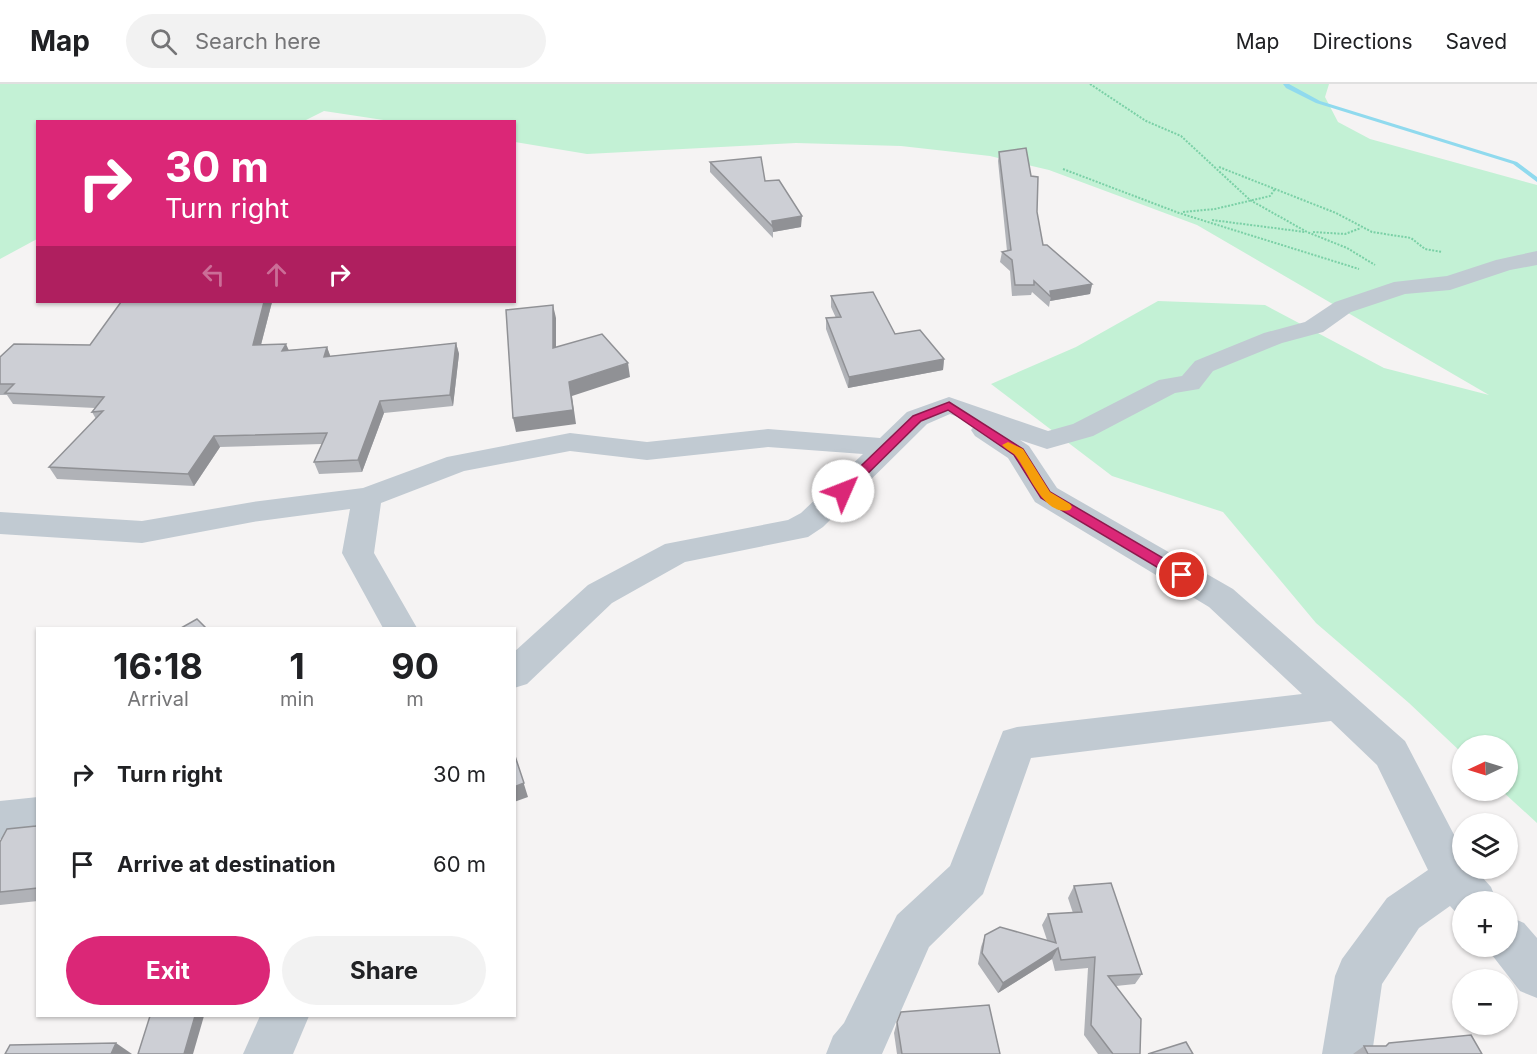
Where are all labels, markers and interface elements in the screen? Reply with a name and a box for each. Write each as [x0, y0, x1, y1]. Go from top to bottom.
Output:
search box [126, 14, 546, 68]
text: Map [30, 24, 90, 58]
icon: search [147, 25, 180, 58]
text: Search here [195, 28, 321, 54]
text: Map [1236, 29, 1279, 54]
text: Directions [1312, 29, 1413, 54]
text: Saved [1446, 29, 1507, 54]
text: 30 m [165, 141, 269, 192]
icon: right [66, 144, 144, 222]
text: Turn right [165, 192, 289, 225]
icon: left [197, 258, 230, 291]
icon: ahead [260, 258, 293, 291]
icon: right [323, 258, 356, 291]
position arrow [811, 459, 875, 523]
pin [1156, 549, 1207, 600]
icon: arrive [1165, 558, 1198, 591]
text: 16:18 [113, 644, 203, 688]
text: 1 [289, 644, 305, 688]
text: 90 [391, 644, 439, 688]
text: Arrival [127, 687, 189, 711]
text: min [280, 687, 314, 711]
text: m [406, 687, 424, 711]
north arrow [1452, 735, 1518, 801]
map controls [1452, 735, 1518, 1035]
icon: right [66, 758, 99, 791]
text: Turn right [117, 761, 223, 787]
text: 30 m [433, 761, 486, 787]
button: layers [1452, 813, 1518, 879]
icon: arrive [66, 848, 99, 881]
text: Arrive at destination [117, 851, 336, 877]
text: 60 m [433, 851, 486, 877]
button: + [1452, 891, 1518, 957]
button: Exit [66, 936, 270, 1005]
button: Share [282, 936, 486, 1005]
button: − [1452, 969, 1518, 1035]

